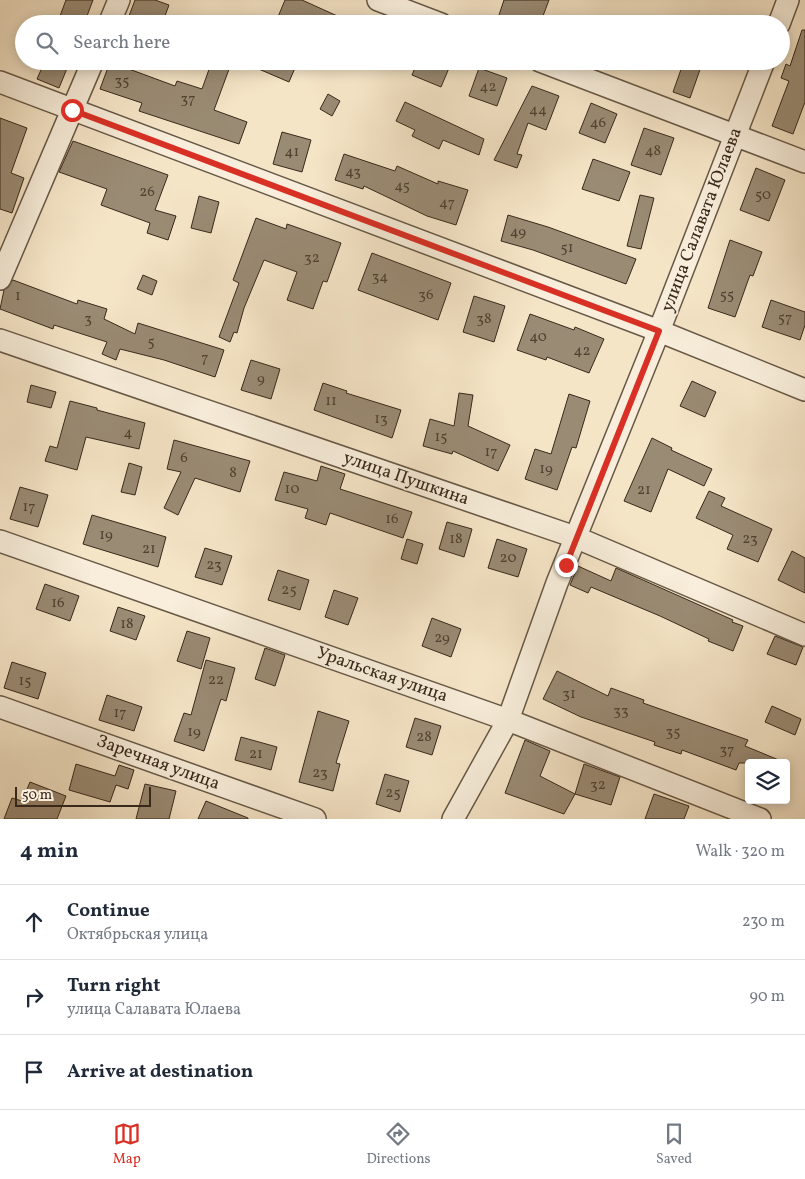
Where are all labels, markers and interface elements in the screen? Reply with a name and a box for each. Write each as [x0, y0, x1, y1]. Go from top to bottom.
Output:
search box [15, 15, 790, 70]
icon: search [33, 29, 61, 57]
text: Search here [73, 30, 170, 56]
house number: 35 [115, 71, 129, 92]
house number: 42 [479, 77, 497, 98]
house number: 37 [181, 89, 195, 110]
route start [61, 99, 84, 122]
house number: 44 [529, 100, 547, 121]
house number: 46 [590, 113, 606, 134]
street label: улица Салавата Юлаева [655, 124, 749, 316]
house number: 48 [645, 141, 661, 162]
house number: 41 [285, 142, 299, 163]
house number: 43 [345, 162, 361, 183]
house number: 45 [394, 176, 410, 197]
house number: 26 [139, 182, 155, 203]
house number: 50 [755, 185, 771, 206]
house number: 47 [439, 193, 455, 214]
house number: 49 [510, 222, 526, 243]
house number: 51 [560, 238, 574, 259]
house number: 32 [304, 248, 320, 269]
house number: 34 [372, 267, 388, 288]
house number: 36 [418, 285, 434, 306]
house number: 55 [720, 285, 734, 306]
house number: 1 [15, 286, 21, 307]
house number: 57 [778, 308, 792, 329]
house number: 3 [84, 309, 92, 330]
house number: 38 [476, 309, 492, 330]
house number: 40 [529, 327, 547, 348]
house number: 5 [147, 332, 155, 353]
house number: 42 [573, 341, 591, 362]
house number: 7 [201, 348, 209, 369]
house number: 9 [257, 369, 265, 390]
house number: 11 [325, 391, 337, 412]
house number: 13 [374, 409, 388, 430]
house number: 4 [124, 423, 133, 444]
house number: 15 [434, 427, 448, 448]
house number: 17 [484, 442, 498, 463]
street label: улица Пушкина [340, 446, 472, 512]
house number: 6 [180, 448, 188, 469]
house number: 19 [539, 459, 553, 480]
house number: 8 [229, 463, 237, 484]
house number: 10 [285, 479, 299, 500]
house number: 21 [637, 480, 651, 501]
house number: 17 [22, 497, 36, 518]
house number: 16 [385, 509, 399, 530]
house number: 19 [99, 525, 113, 546]
house number: 18 [449, 529, 463, 550]
house number: 23 [742, 529, 758, 550]
house number: 21 [142, 539, 156, 560]
house number: 20 [500, 548, 516, 569]
route end [555, 554, 578, 577]
house number: 23 [206, 555, 222, 576]
house number: 25 [281, 580, 297, 601]
house number: 16 [51, 593, 65, 614]
house number: 18 [120, 614, 134, 635]
house number: 29 [434, 628, 450, 649]
street label: Уральская улица [313, 641, 451, 709]
house number: 22 [208, 670, 224, 691]
house number: 15 [18, 671, 32, 692]
house number: 31 [562, 684, 576, 705]
house number: 33 [613, 701, 629, 722]
house number: 17 [113, 703, 127, 724]
house number: 19 [187, 722, 201, 743]
house number: 35 [666, 722, 680, 743]
house number: 28 [416, 727, 432, 748]
street label: Заречная улица [93, 729, 223, 797]
house number: 37 [720, 740, 734, 761]
house number: 21 [249, 744, 263, 765]
map controls [745, 759, 790, 804]
button: layers [745, 759, 790, 804]
house number: 23 [312, 763, 328, 784]
house number: 32 [590, 775, 606, 796]
house number: 25 [385, 783, 401, 804]
scale bar [15, 784, 151, 807]
text: 50 m [22, 786, 52, 805]
text: 4 min [20, 837, 79, 866]
text: Walk · 320 m [695, 841, 785, 863]
text: Continue [67, 898, 150, 924]
icon: ahead [20, 908, 48, 936]
text: 230 m [742, 911, 785, 933]
text: Октябрьская улица [67, 924, 208, 946]
text: Turn right [67, 973, 160, 999]
icon: right [20, 983, 48, 1011]
text: 90 m [749, 986, 785, 1008]
text: улица Салавата Юлаева [67, 999, 241, 1021]
icon: arrive [20, 1058, 48, 1086]
text: Arrive at destination [67, 1059, 253, 1085]
tab: Map [113, 1120, 141, 1169]
tab: Directions [366, 1120, 431, 1169]
tab: Saved [656, 1120, 692, 1169]

